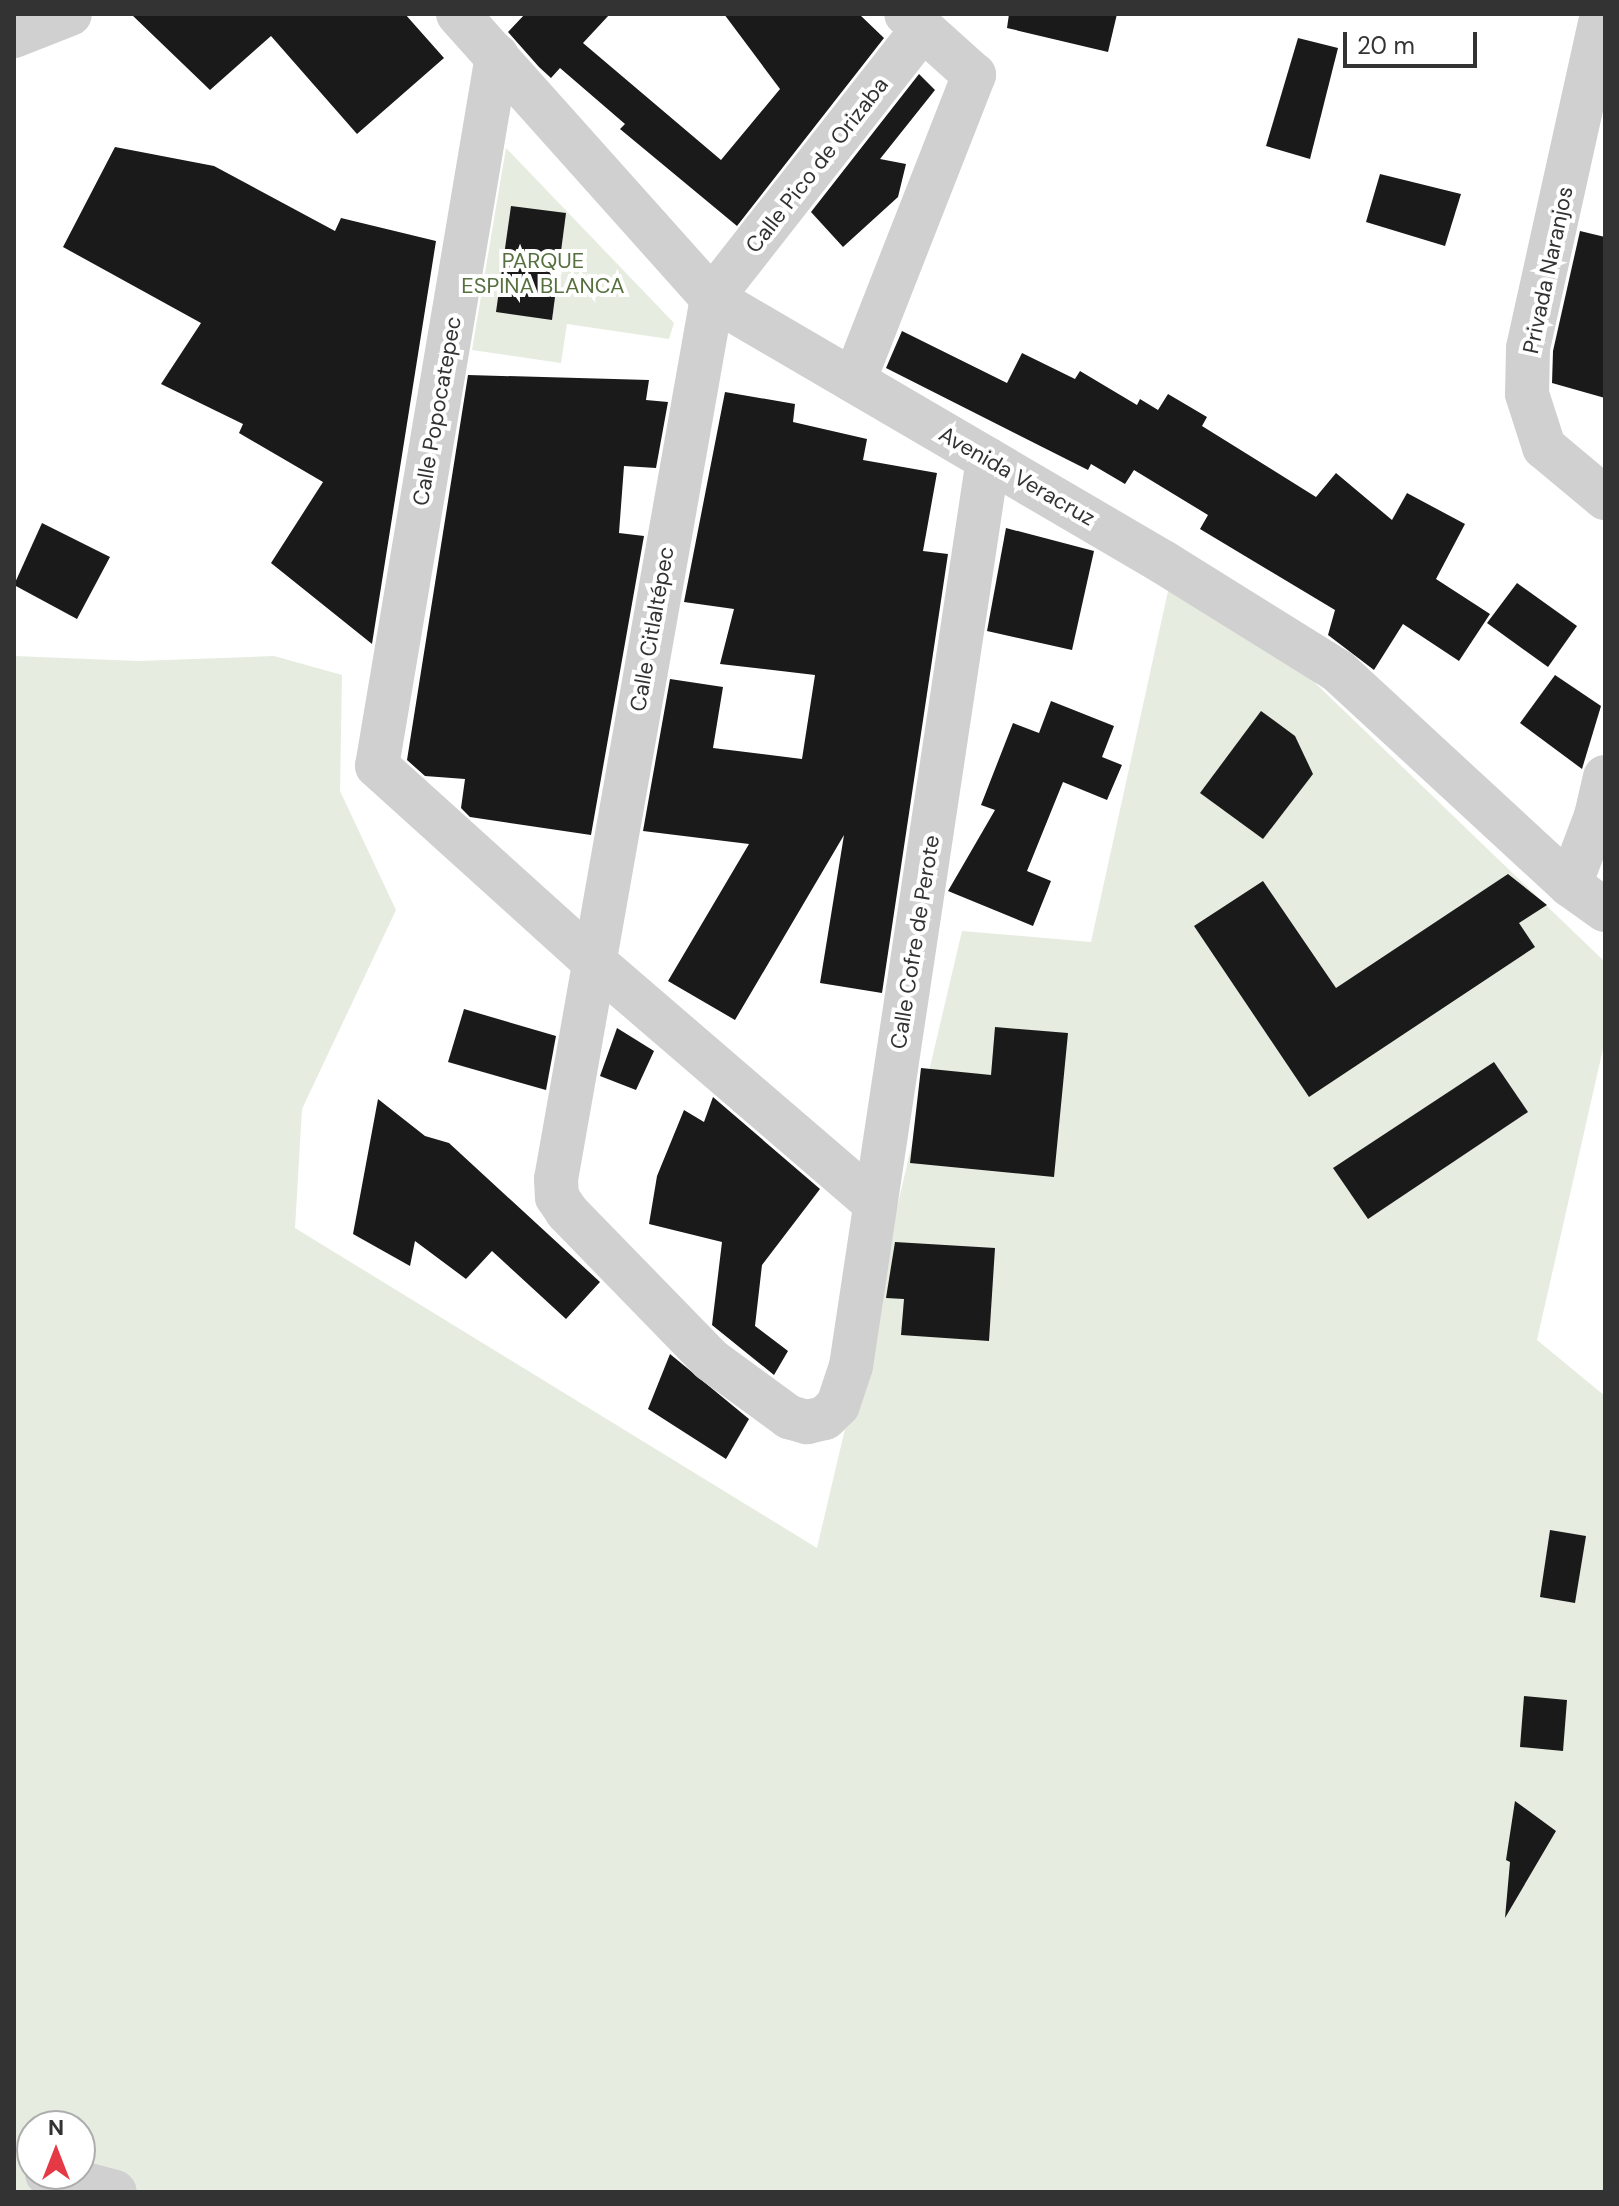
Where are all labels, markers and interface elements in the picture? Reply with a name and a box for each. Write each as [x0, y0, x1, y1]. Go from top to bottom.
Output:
scale bar [1347, 16, 1481, 66]
text: 20 m [1357, 30, 1415, 61]
street label: Calle Pico de Orizaba [740, 72, 894, 258]
street label: Privada Naranjos [1517, 184, 1579, 356]
park label: PARQUE ESPINA BLANCA [461, 247, 625, 298]
street label: Calle Popocatepec [407, 314, 467, 508]
street label: Avenida Veracruz [934, 421, 1100, 531]
street label: Calle Citlaltépec [624, 544, 680, 714]
street label: Calle Cofre de Perote [885, 833, 945, 1051]
north arrow [16, 2110, 96, 2190]
text: N [48, 2113, 64, 2142]

